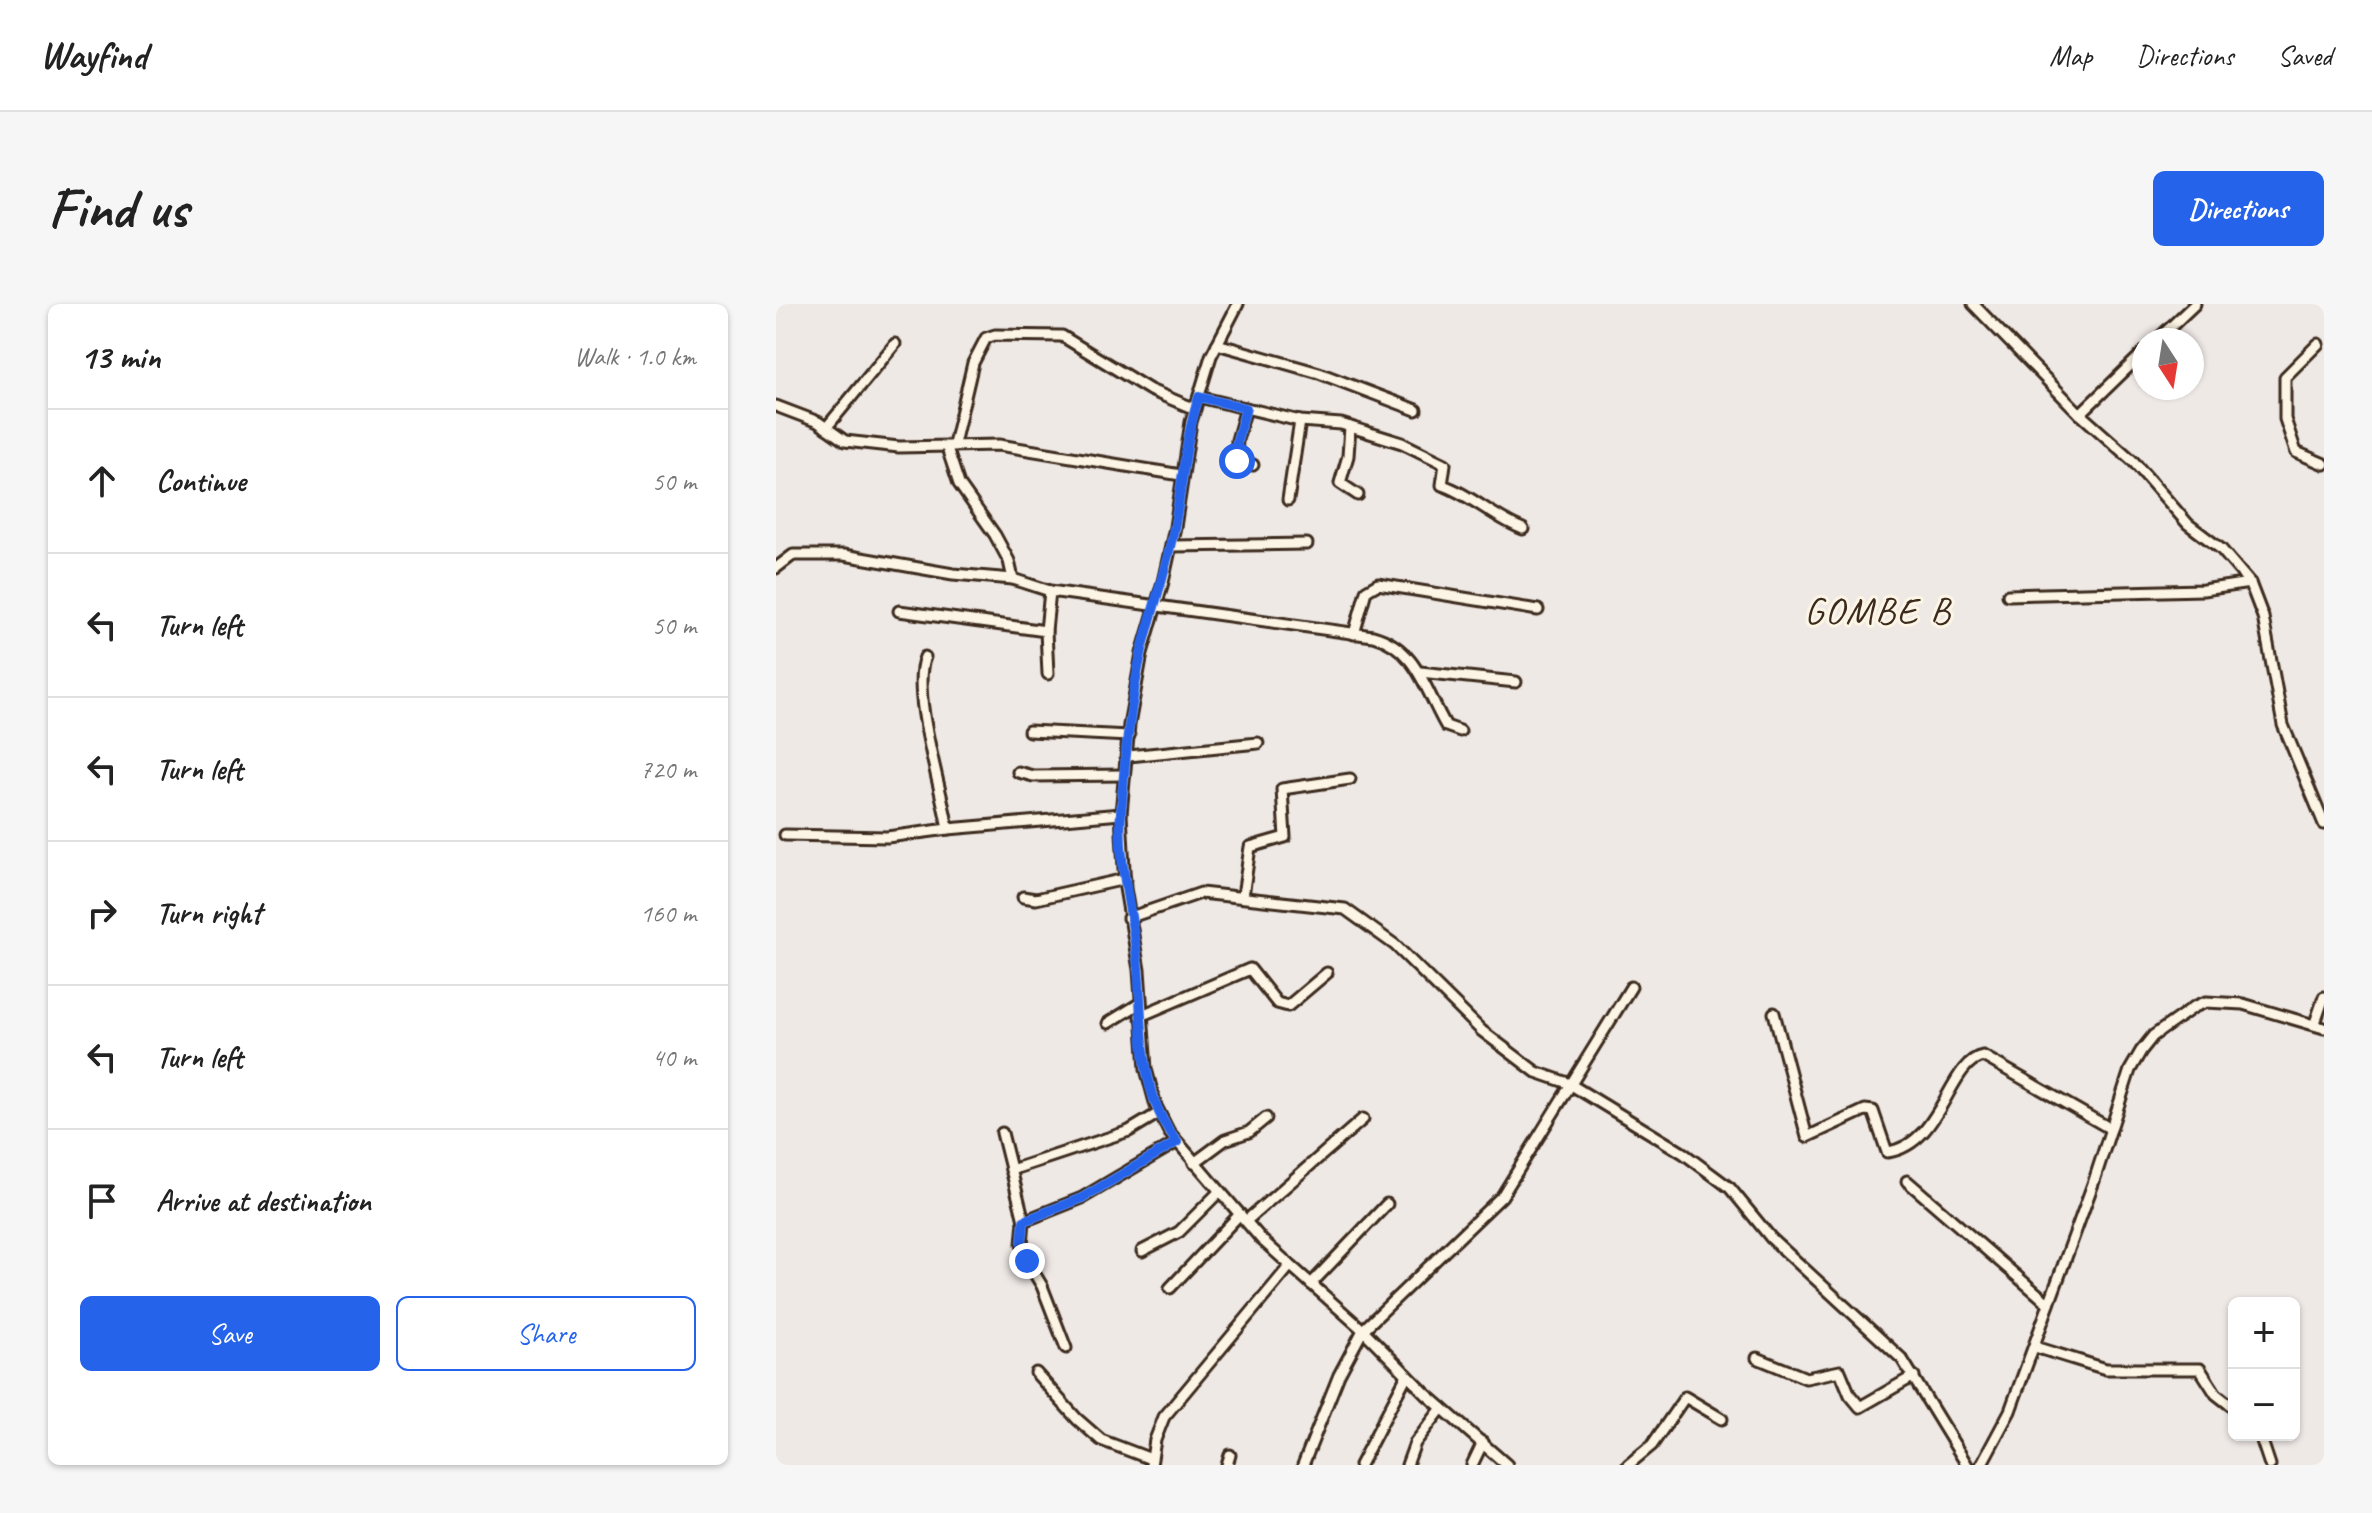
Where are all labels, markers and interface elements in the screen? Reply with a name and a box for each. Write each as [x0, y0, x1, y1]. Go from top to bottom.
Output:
text: Wayfind [40, 32, 147, 79]
text: Map [2049, 38, 2092, 73]
text: Directions [2136, 38, 2234, 73]
text: Saved [2278, 38, 2332, 73]
button: Directions [2153, 171, 2324, 246]
text: Find us [48, 173, 188, 244]
north arrow [2132, 328, 2204, 400]
text: 13 min [80, 335, 160, 378]
text: Walk · 1.0 km [574, 340, 696, 373]
route start [1219, 443, 1255, 479]
icon: ahead [80, 459, 124, 503]
text: Continue [156, 462, 246, 500]
text: 50 m [652, 465, 696, 498]
district label: GOMBE B [1804, 587, 1952, 634]
icon: left [80, 603, 124, 647]
text: Turn left [156, 606, 243, 644]
text: 50 m [652, 609, 696, 642]
icon: left [80, 747, 124, 791]
text: Turn left [156, 750, 243, 788]
text: 720 m [640, 753, 696, 786]
icon: right [80, 891, 124, 935]
text: Turn right [156, 894, 261, 932]
text: 160 m [640, 897, 696, 930]
icon: left [80, 1035, 124, 1079]
text: Turn left [156, 1038, 243, 1076]
text: 40 m [652, 1041, 696, 1074]
icon: arrive [80, 1179, 124, 1223]
text: Arrive at destination [156, 1182, 371, 1220]
route end [1009, 1243, 1045, 1279]
button: Save [80, 1296, 380, 1371]
button: Share [396, 1296, 696, 1371]
map controls [2228, 1297, 2300, 1441]
button: + [2228, 1297, 2300, 1369]
button: − [2228, 1369, 2300, 1441]

